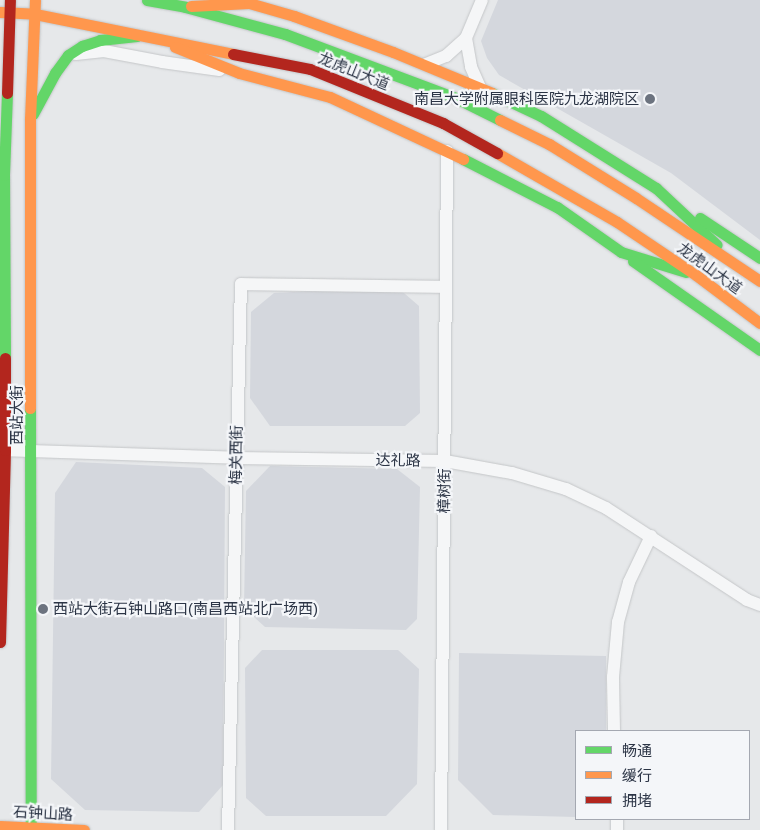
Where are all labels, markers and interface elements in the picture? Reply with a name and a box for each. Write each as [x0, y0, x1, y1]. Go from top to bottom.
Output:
street label: 龙虎山大道 [316, 49, 392, 93]
place label: 南昌大学附属眼科医院九龙湖院区 [414, 90, 639, 108]
marker: 南昌大学附属眼科医院九龙湖院区 [643, 92, 657, 106]
street label: 龙虎山大道 [674, 239, 746, 297]
street label: 西站大街 [8, 385, 26, 445]
street label: 梅关西街 [226, 425, 246, 485]
street label: 达礼路 [375, 451, 421, 469]
street label: 樟树街 [435, 468, 453, 514]
place label: 西站大街石钟山路口(南昌西站北广场西) [53, 600, 318, 618]
marker: 西站大街石钟山路口(南昌西站北广场西) [37, 603, 49, 615]
legend [575, 730, 750, 820]
text: 畅通 [622, 742, 652, 759]
text: 缓行 [622, 767, 652, 784]
text: 拥堵 [622, 792, 652, 809]
street label: 石钟山路 [13, 802, 73, 824]

